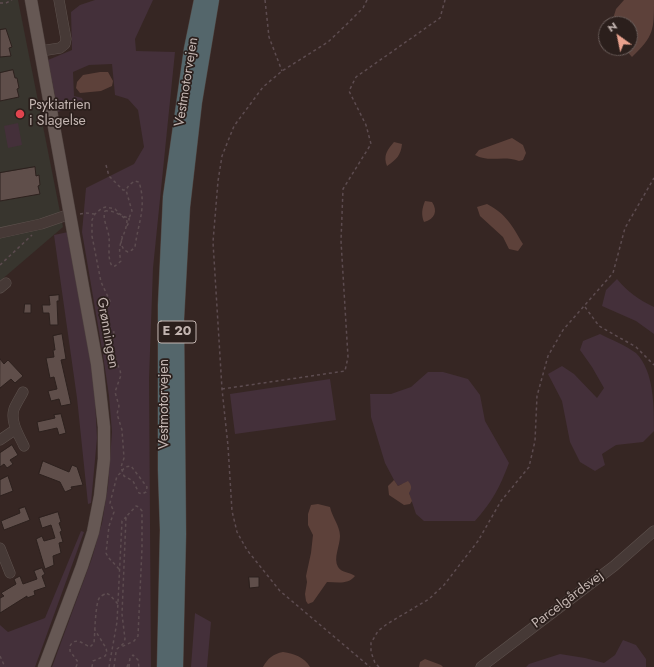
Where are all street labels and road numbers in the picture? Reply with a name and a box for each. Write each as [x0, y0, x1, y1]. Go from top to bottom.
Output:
street label: Vestmotorvejen [172, 36, 202, 128]
street label: Grønningen [93, 296, 121, 370]
road number: E 20 [158, 321, 196, 343]
street label: Vestmotorvejen [157, 359, 173, 449]
street label: Parcelgårdsvej [529, 568, 607, 632]

